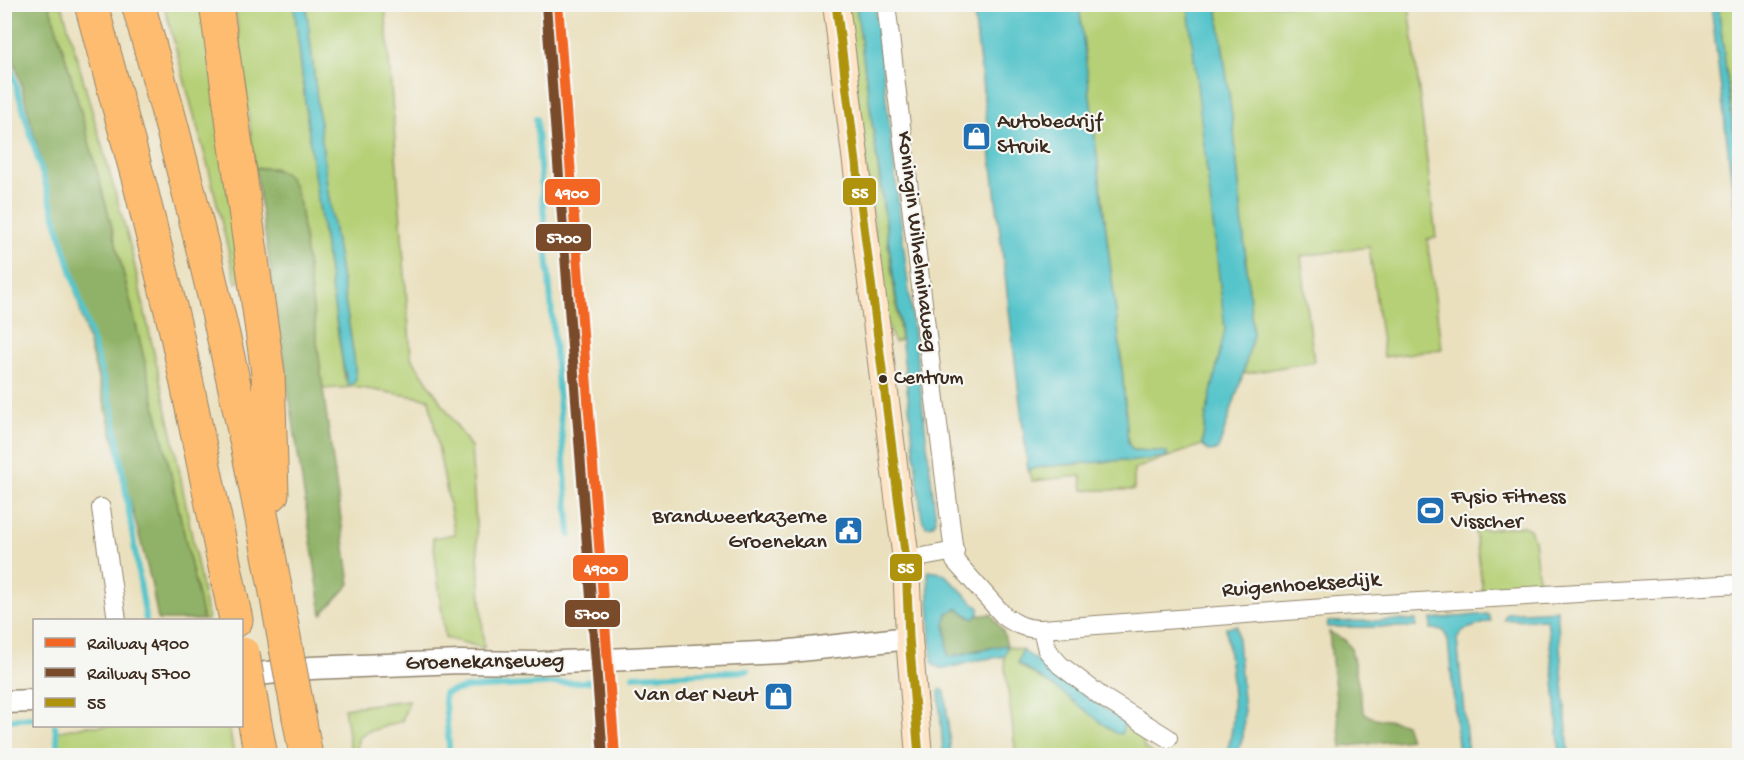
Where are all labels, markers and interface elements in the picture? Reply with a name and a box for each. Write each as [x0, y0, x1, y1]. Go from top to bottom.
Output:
place label: Autobedrijf Struik [997, 110, 1105, 161]
shop icon: Autobedrijf Struik [960, 120, 992, 152]
street label: Koningin Wilhelminaweg [890, 130, 942, 354]
line badge: 55 [842, 177, 877, 206]
line badge: 4900 [544, 178, 601, 206]
text: 4900 [554, 186, 589, 205]
text: 55 [852, 186, 869, 205]
line badge: 5700 [535, 223, 592, 252]
text: 5700 [547, 231, 581, 250]
place label: Centrum [894, 368, 964, 391]
marker: Centrum [877, 373, 889, 385]
place label: Fysio Fitness Visscher [1450, 485, 1567, 536]
sports icon: Fysio Fitness Visscher [1414, 495, 1446, 527]
place label: Brandweerkazerne Groenekan [651, 505, 828, 556]
public building icon: Brandweerkazerne Groenekan [832, 515, 864, 547]
line badge: 55 [889, 553, 923, 582]
line badge: 4900 [572, 554, 629, 582]
text: 55 [898, 561, 915, 580]
text: 4900 [583, 562, 618, 581]
street label: Ruigenhoeksedijk [1221, 567, 1383, 605]
line badge: 5700 [564, 599, 621, 628]
text: 5700 [575, 607, 609, 626]
legend [33, 619, 243, 727]
text: Railway 4900 [87, 635, 189, 656]
street label: Groenekanseweg [405, 649, 565, 677]
text: Railway 5700 [87, 665, 191, 686]
shop icon: Van der Neut [762, 680, 794, 712]
place label: Van der Neut [634, 683, 759, 709]
text: 55 [87, 695, 106, 716]

